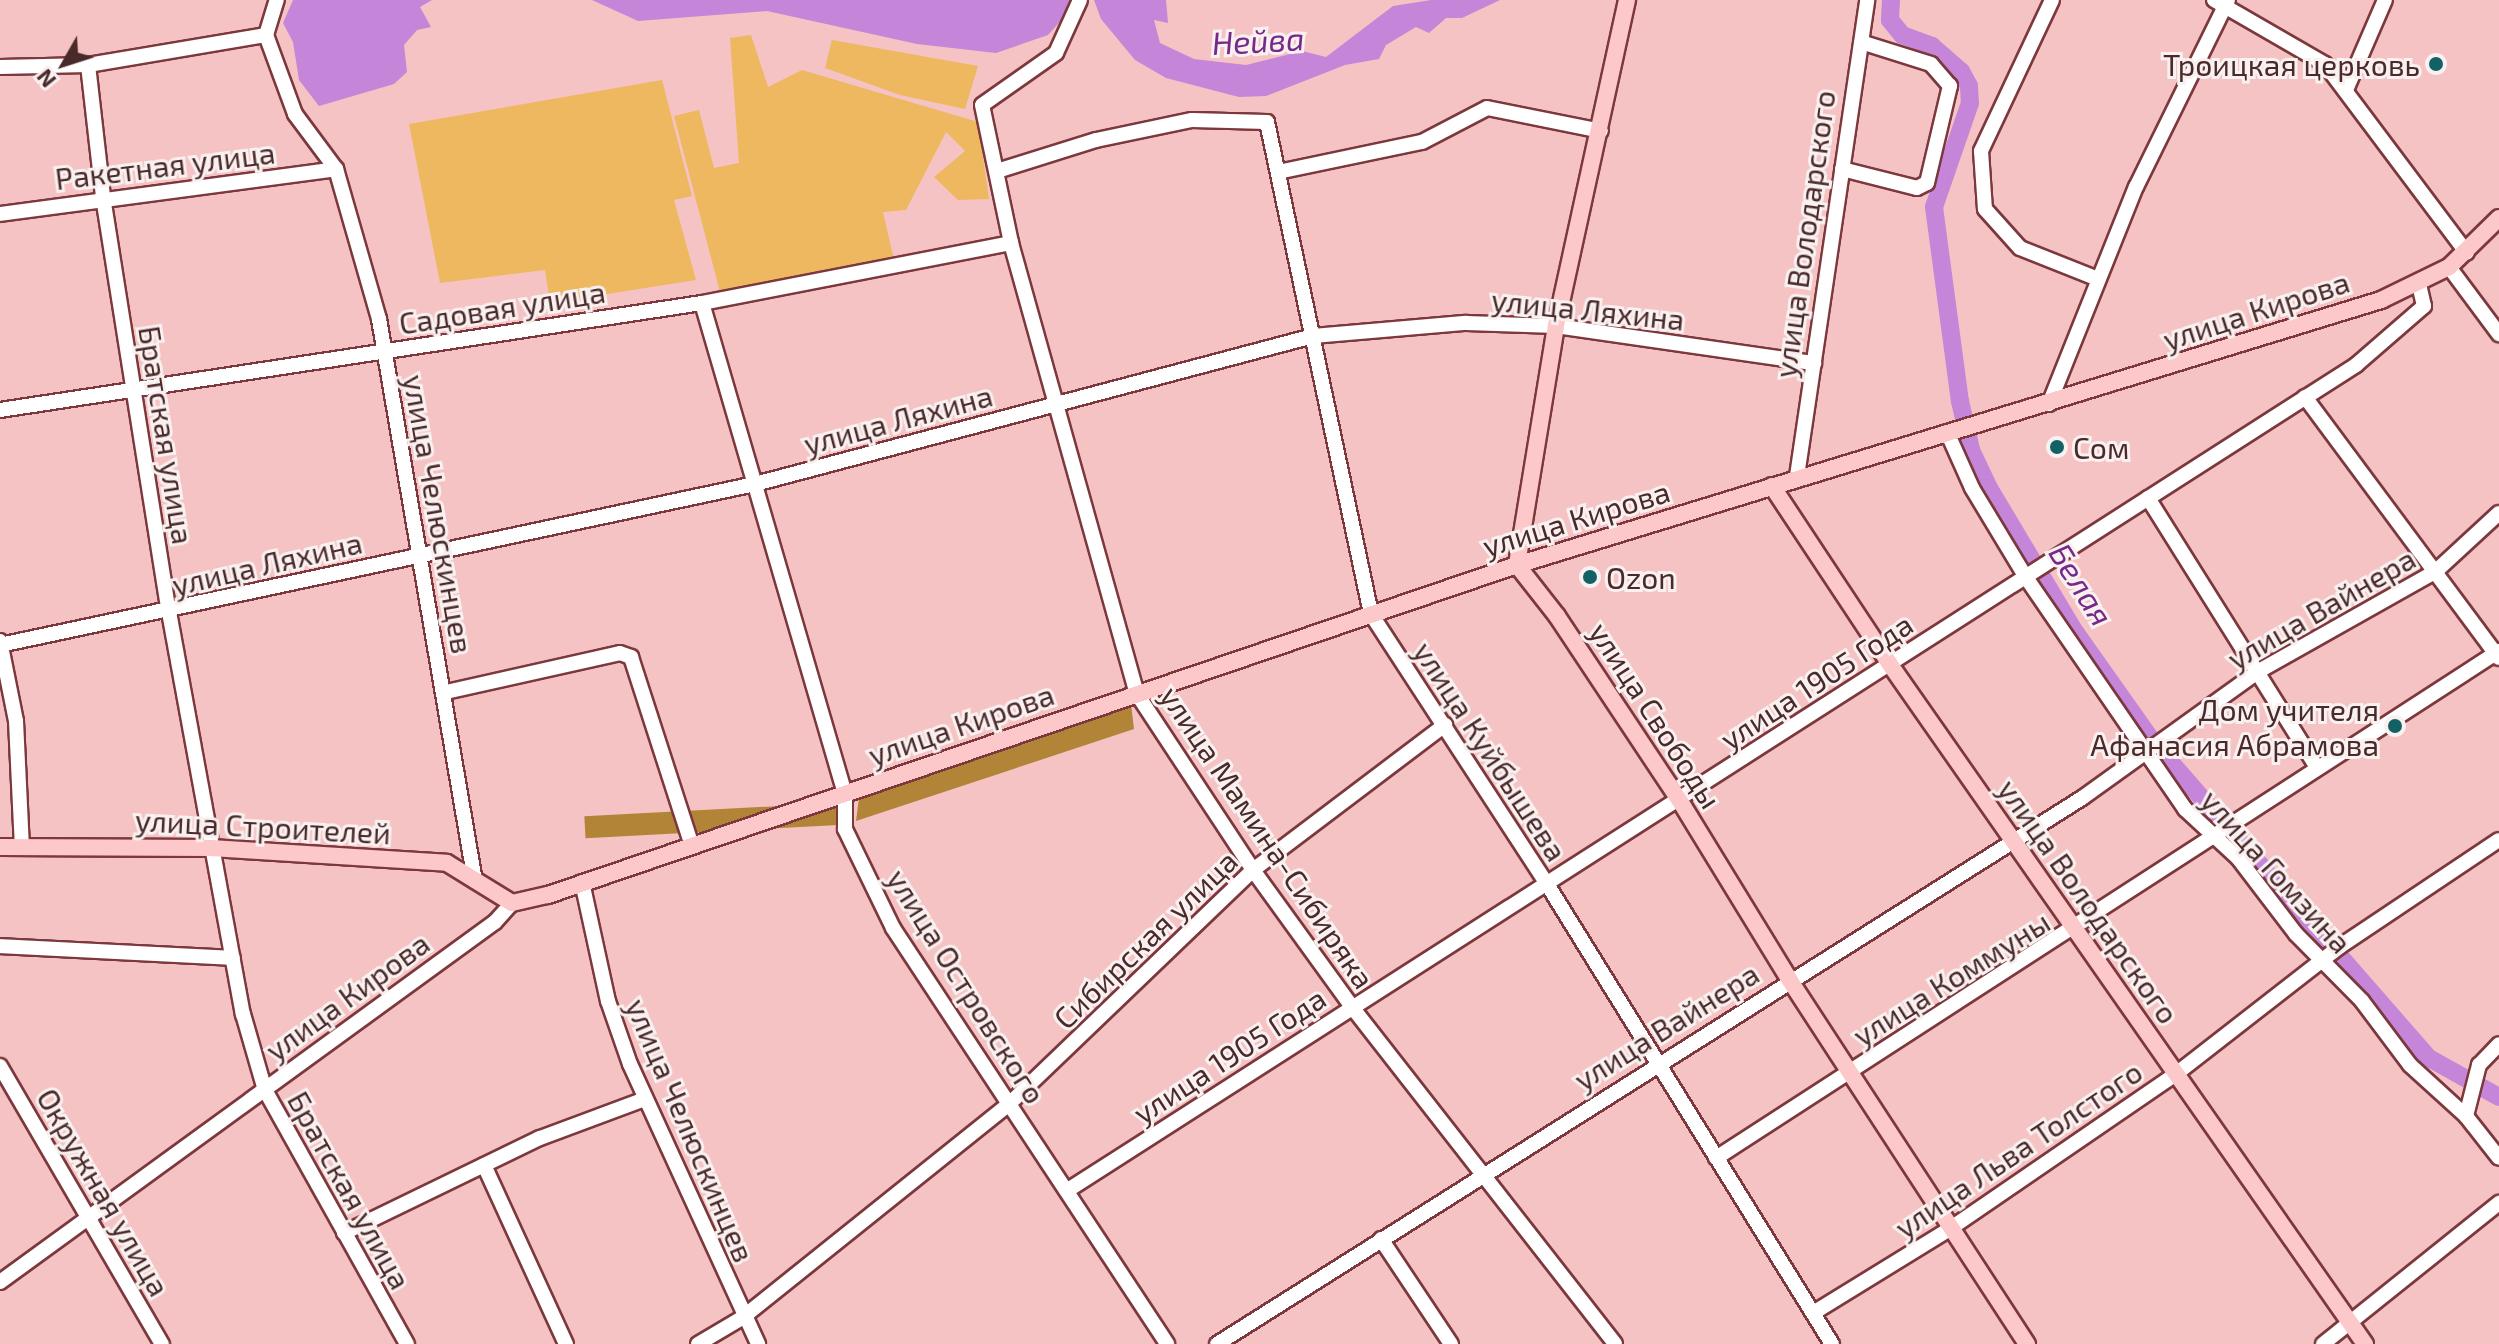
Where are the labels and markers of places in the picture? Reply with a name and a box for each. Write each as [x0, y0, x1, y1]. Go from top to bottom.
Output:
place label: Троицкая церковь [2163, 46, 2420, 82]
marker: Троицкая церковь [2427, 55, 2445, 73]
place label: Сом [2073, 429, 2129, 465]
marker: Сом [2048, 438, 2066, 456]
place label: Ozon [1606, 559, 1676, 595]
marker: Ozon [1581, 568, 1599, 586]
place label: Дом учителя Афанасия Абрамова [2090, 691, 2379, 762]
marker: Дом учителя Афанасия Абрамова [2386, 717, 2404, 735]

